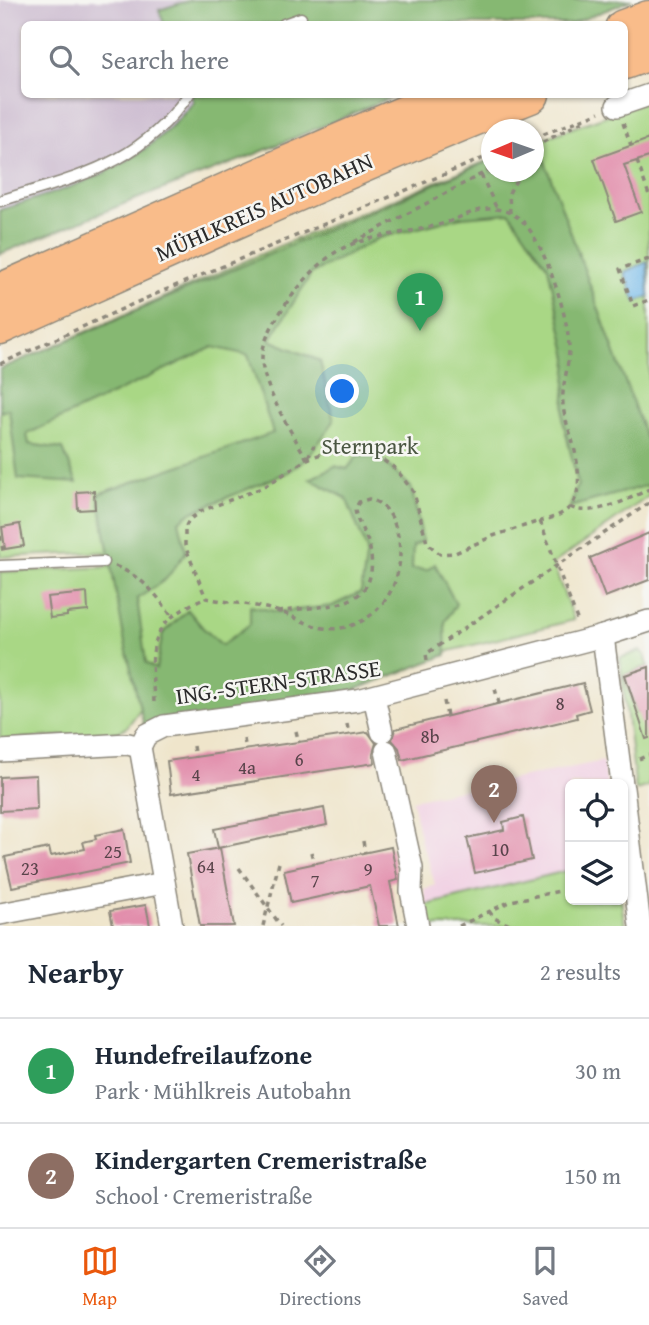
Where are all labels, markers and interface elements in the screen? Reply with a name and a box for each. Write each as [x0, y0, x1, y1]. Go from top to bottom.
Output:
search box [21, 21, 628, 98]
text: Search here [101, 40, 229, 79]
icon: search [45, 41, 83, 79]
north arrow [481, 119, 544, 182]
street label: MÜHLKREIS AUTOBAHN [150, 144, 378, 269]
pin: 1 [397, 273, 443, 331]
your location [325, 374, 359, 408]
park label: Sternpark [322, 429, 419, 462]
street label: ING.-STERN-STRASSE [173, 651, 382, 712]
house number: 8 [555, 689, 565, 717]
house number: 8b [421, 722, 440, 750]
house number: 6 [294, 745, 304, 773]
house number: 4a [238, 753, 256, 781]
house number: 4 [191, 760, 201, 788]
pin: 2 [471, 765, 517, 823]
map controls [565, 779, 628, 905]
button: locate [565, 779, 628, 842]
house number: 10 [491, 835, 509, 863]
house number: 25 [104, 837, 122, 865]
button: layers [565, 842, 628, 905]
house number: 64 [197, 852, 215, 880]
house number: 23 [21, 854, 39, 882]
house number: 9 [363, 855, 373, 883]
house number: 7 [310, 866, 320, 894]
text: Nearby [28, 950, 124, 994]
text: 2 results [540, 955, 621, 988]
text: Hundefreilaufzone [95, 1035, 312, 1074]
text: 1 [45, 1054, 57, 1087]
text: 30 m [575, 1054, 621, 1087]
text: Park · Mühlkreis Autobahn [95, 1074, 351, 1107]
text: Kindergarten Cremeristraße [95, 1140, 427, 1179]
text: 2 [45, 1159, 57, 1192]
text: 150 m [564, 1159, 621, 1192]
text: School · Cremeristraße [95, 1179, 312, 1212]
tab: Map [81, 1242, 119, 1312]
tab: Directions [280, 1242, 361, 1312]
tab: Saved [522, 1242, 568, 1312]

